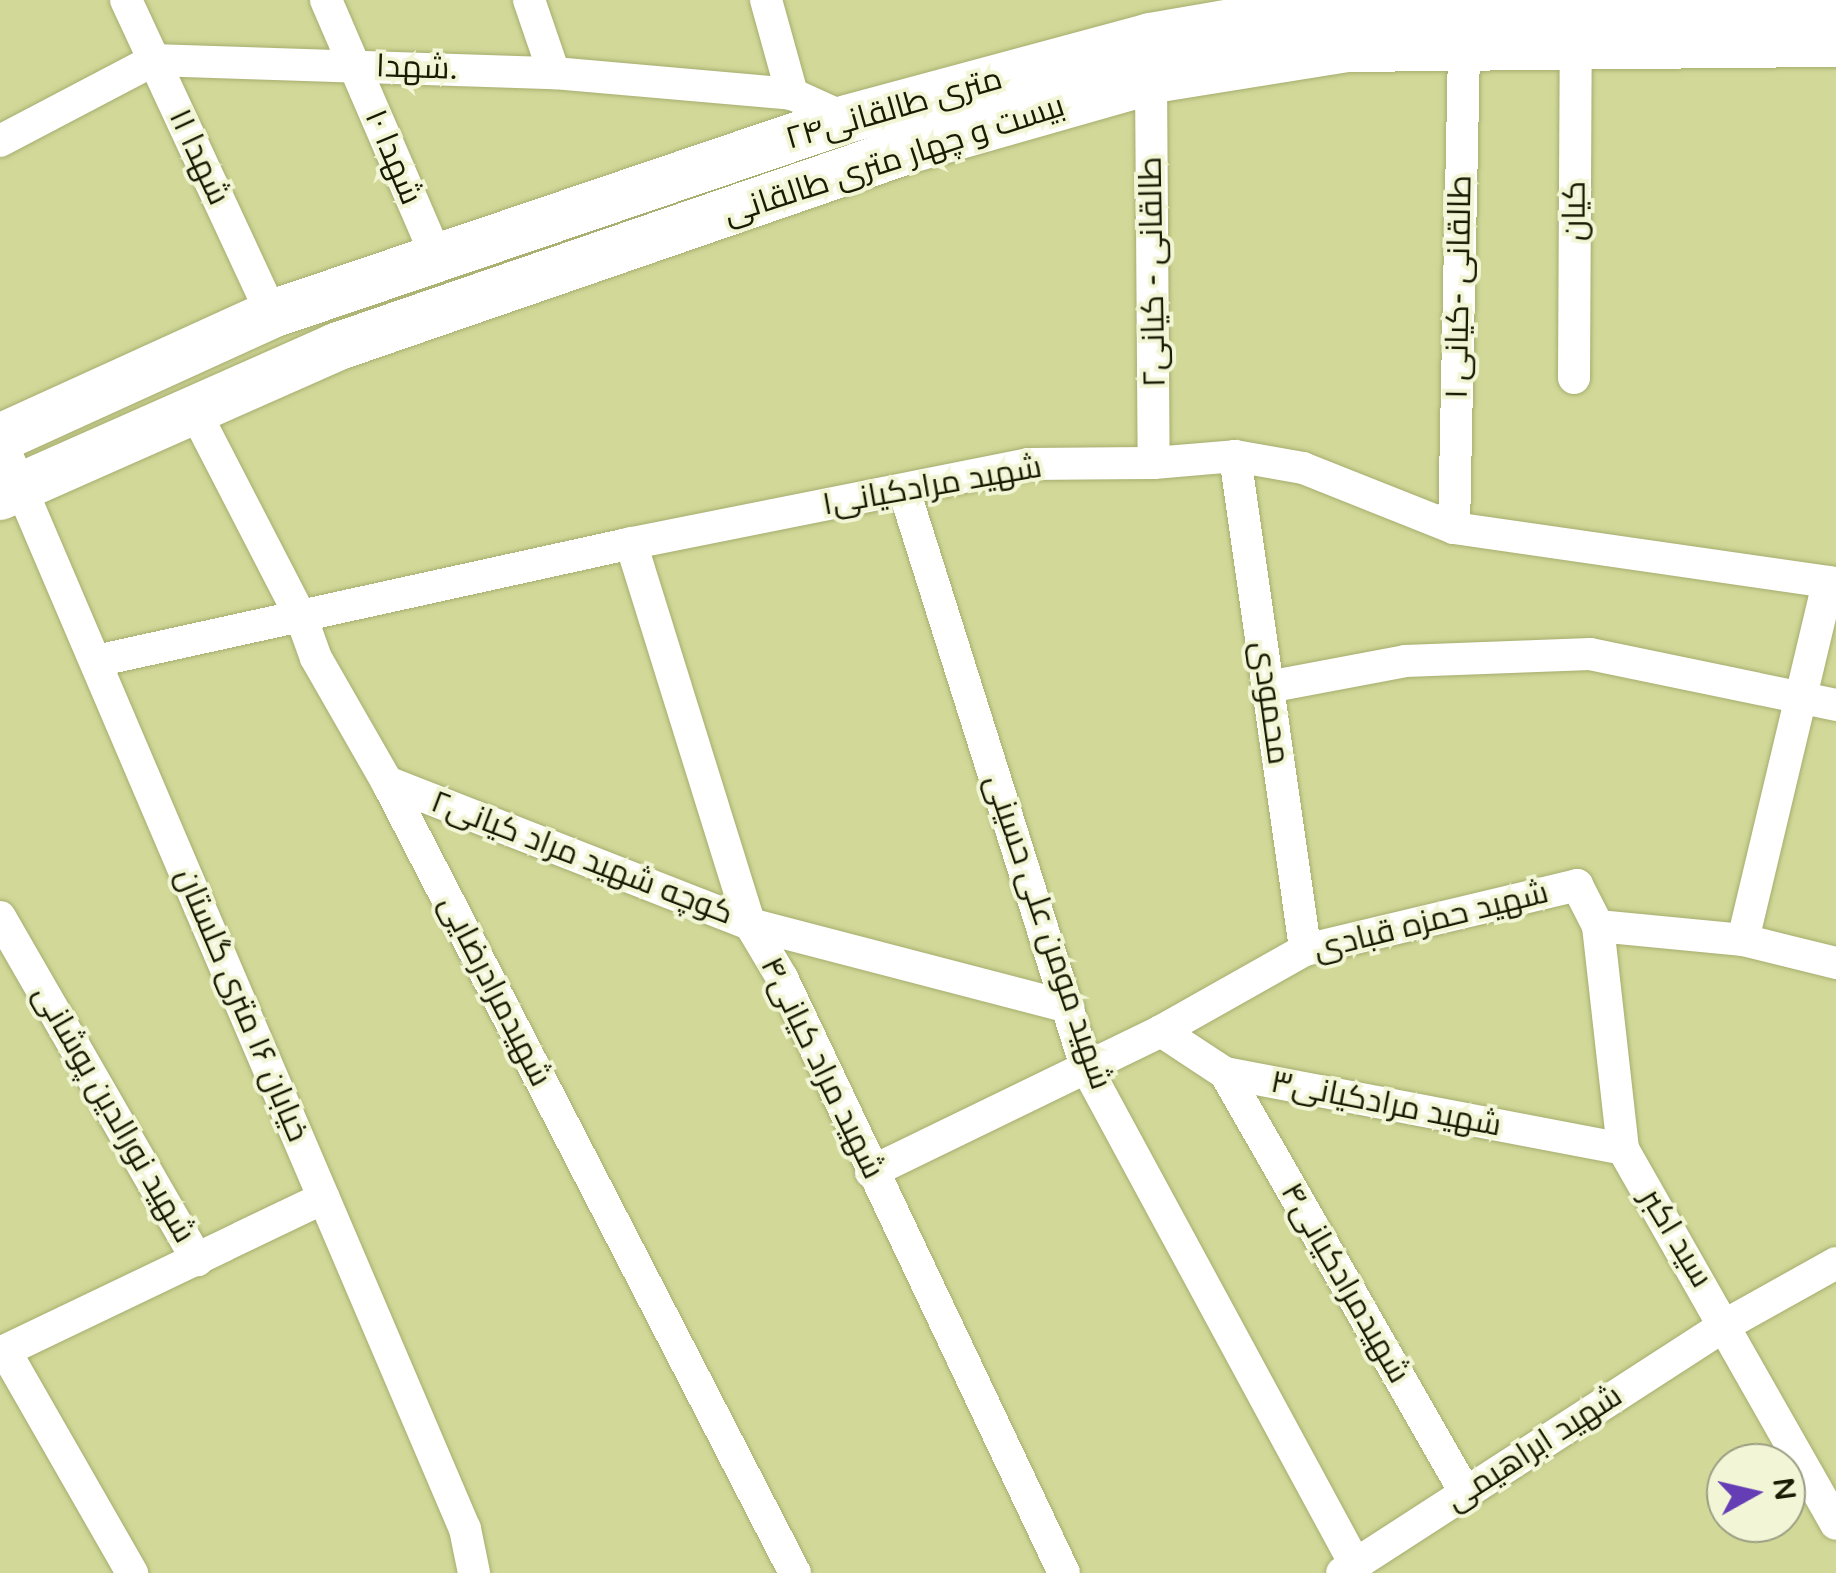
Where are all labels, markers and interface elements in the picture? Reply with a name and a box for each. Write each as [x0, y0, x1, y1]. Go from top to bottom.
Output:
street label: شهدا. [376, 47, 458, 89]
street label: ۲۴متری طالقانی [781, 60, 1007, 158]
street label: بیست و چهار متری طالقانی [719, 87, 1069, 233]
street label: شهدا ۱۱ [160, 103, 238, 211]
street label: شهدا ۱۰ [356, 104, 430, 210]
street label: طالقانی - کیانی۲ [1132, 156, 1174, 388]
street label: طالقانی -کیانی ۱ [1438, 175, 1480, 399]
street label: کیان [1556, 181, 1594, 241]
street label: شهید مرادکیانی۱ [819, 448, 1045, 524]
street label: محمودی [1242, 639, 1298, 767]
street label: شهید مومن علی حسینی [976, 770, 1120, 1094]
street label: کوچه شهید مراد کیانی۲ [425, 783, 739, 933]
street label: خیابان ۱۶ متری گلستان [167, 862, 317, 1148]
street label: شهید حمزه قبادی [1310, 873, 1552, 969]
street label: شهیدمرادرضایی [430, 889, 560, 1093]
street label: شهید مراد کیانی۴ [752, 951, 892, 1185]
street label: شهید نورالدین پوشانی [25, 978, 203, 1250]
street label: شهید مرادکیانی۳ [1268, 1063, 1504, 1145]
street label: شهیدمرادکیانی۴ [1272, 1176, 1418, 1390]
street label: سید اکبر [1631, 1181, 1721, 1295]
street label: شهید ابراهیمی [1439, 1377, 1629, 1519]
north arrow [1706, 1443, 1806, 1543]
text: N [1765, 1476, 1802, 1503]

